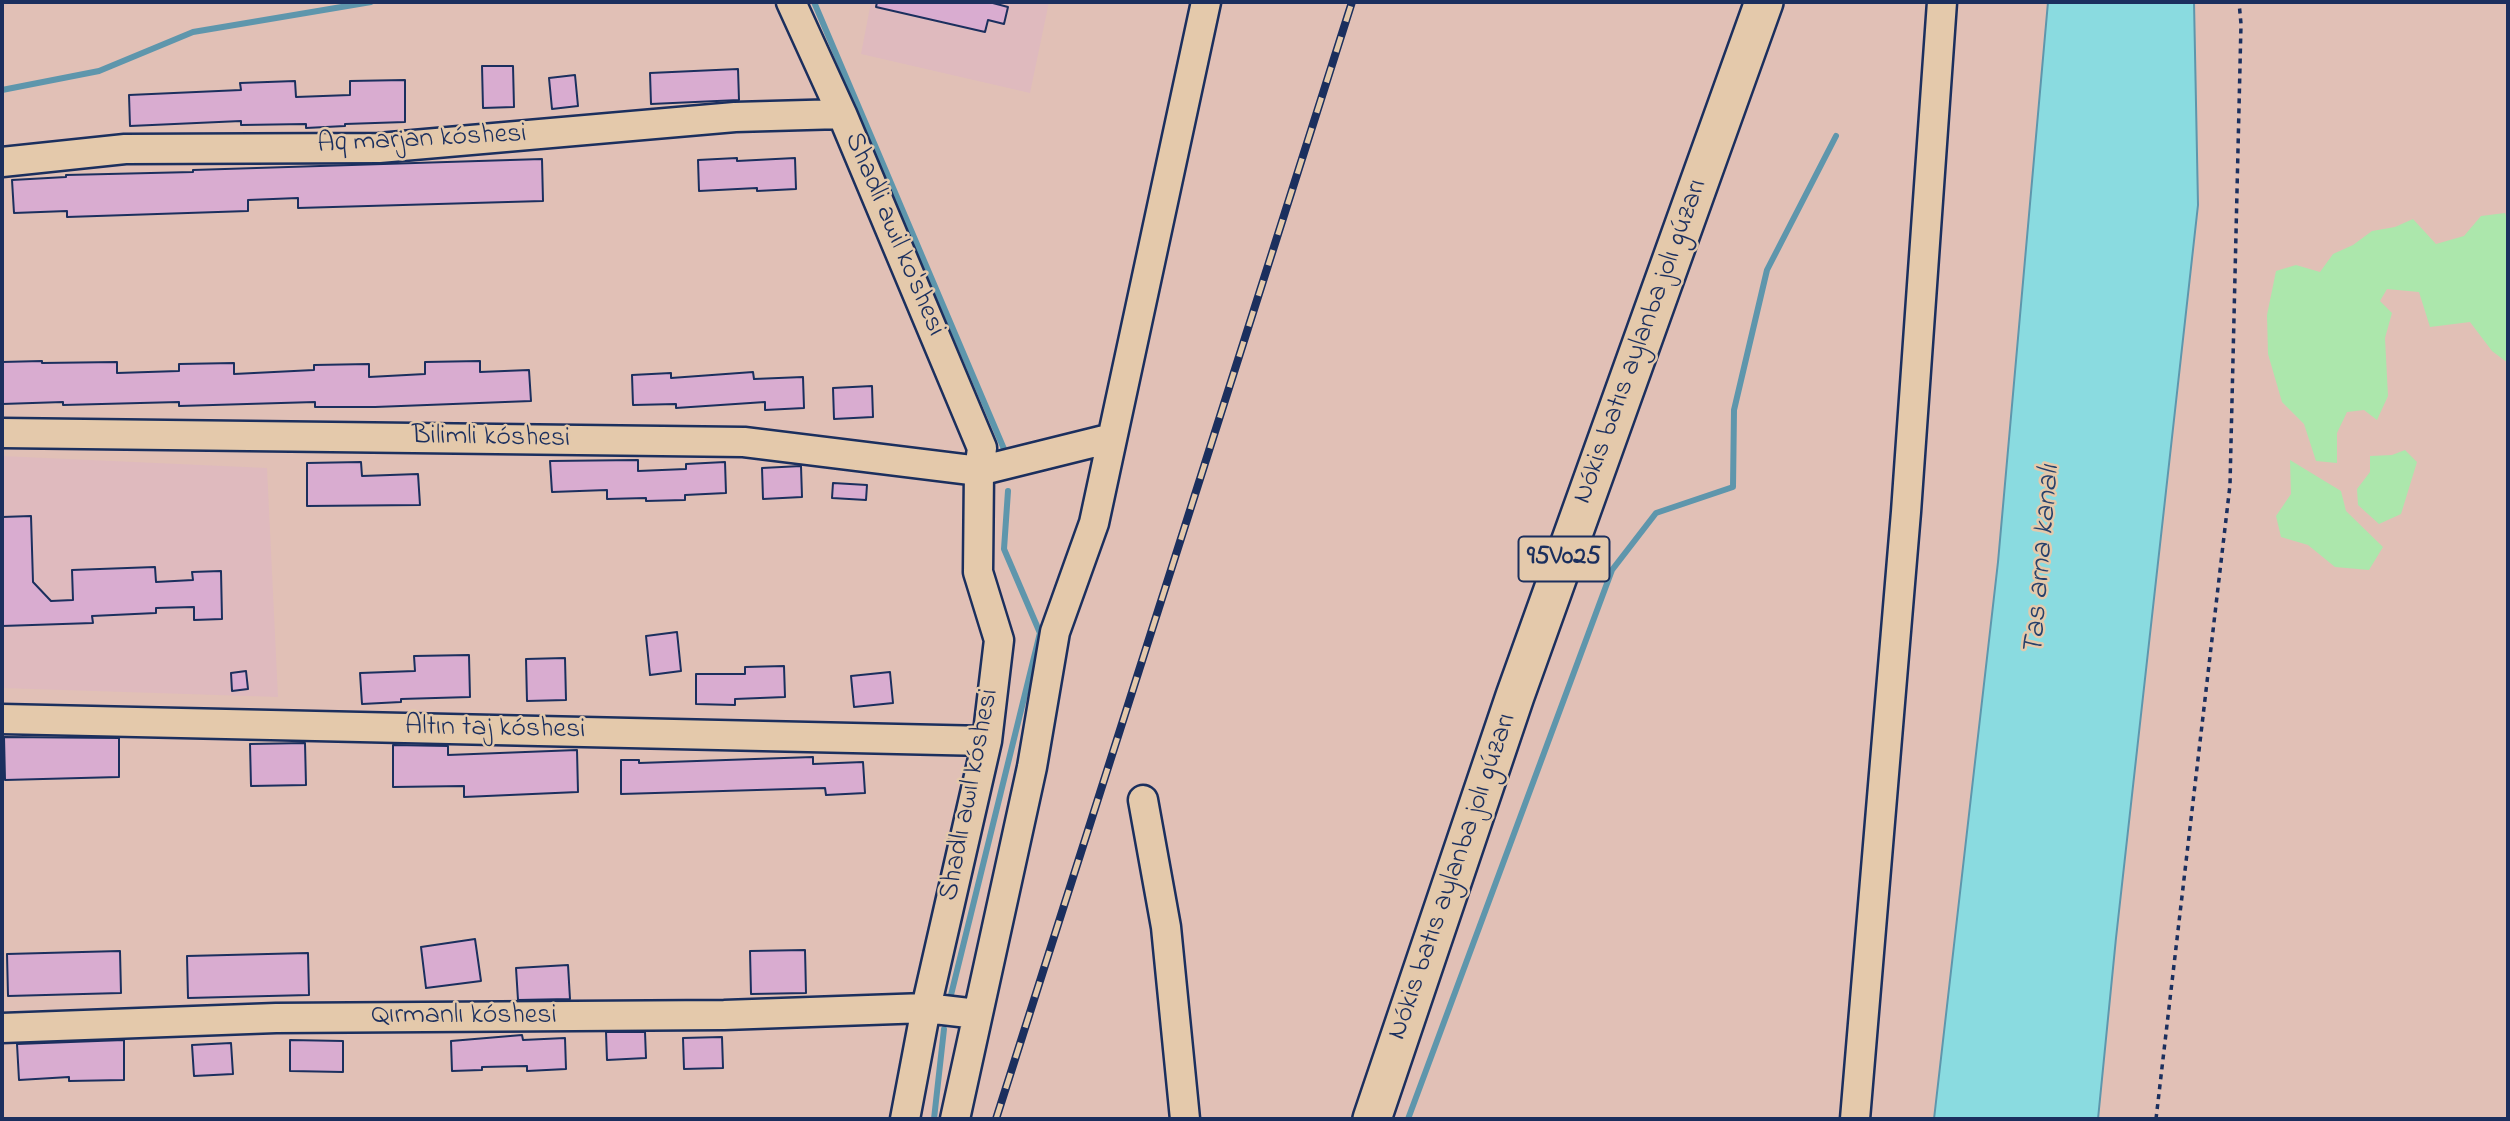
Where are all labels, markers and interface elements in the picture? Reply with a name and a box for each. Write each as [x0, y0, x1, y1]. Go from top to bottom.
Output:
street label: Aq marjan kóshesi [317, 119, 527, 163]
street label: Shadli awil ko'shesi [835, 128, 951, 342]
street label: Nókis batıs aylanba jolı gúzarı [1568, 175, 1716, 509]
street label: Bilimli kóshesi [412, 421, 570, 457]
water label: Tas arna kanalı [2018, 463, 2070, 657]
road number: 95V025 [1518, 537, 1610, 582]
street label: Shadlı awıl kóshesi [934, 686, 1008, 904]
street label: Nókis batıs aylanba jolı gúzarı [1382, 709, 1526, 1045]
street label: Altın taj kóshesi [404, 712, 586, 748]
street label: Qırmanlı kóshesi [371, 1000, 557, 1034]

